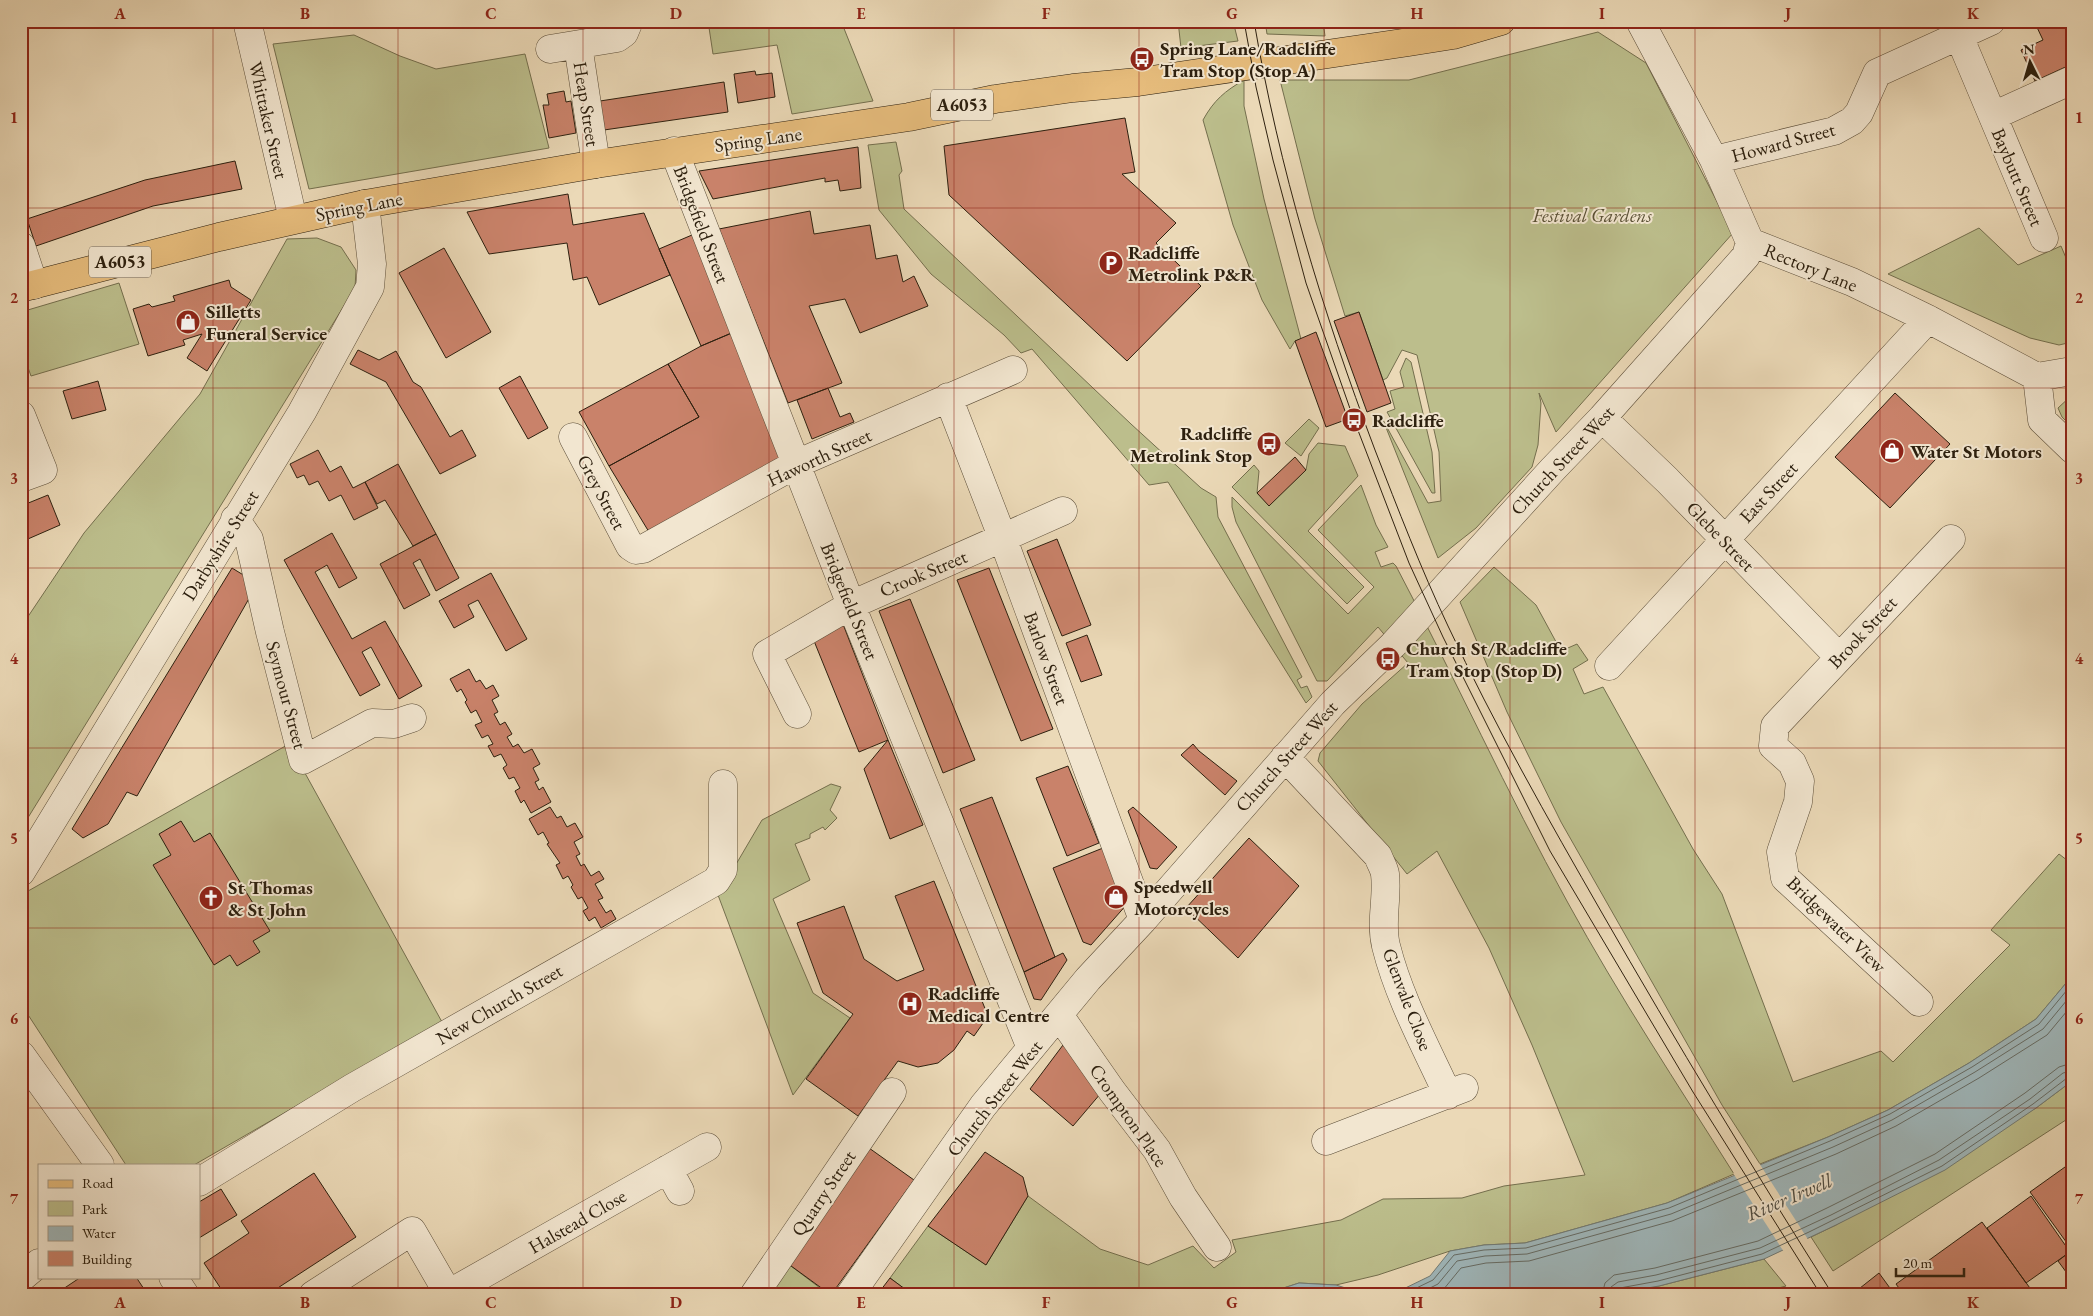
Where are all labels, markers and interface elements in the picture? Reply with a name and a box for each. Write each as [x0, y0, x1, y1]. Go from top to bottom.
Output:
text: A [113, 3, 126, 24]
text: B [300, 3, 310, 24]
text: C [485, 3, 497, 24]
text: D [670, 3, 682, 24]
text: E [856, 3, 866, 24]
text: F [1042, 3, 1051, 24]
text: G [1226, 3, 1238, 24]
text: H [1411, 3, 1424, 24]
text: I [1599, 3, 1605, 24]
text: J [1783, 3, 1791, 24]
text: K [1967, 3, 1980, 24]
place label: Spring Lane/Radcliffe Tram Stop (Stop A) [1160, 36, 1336, 83]
north arrow [2006, 38, 2056, 88]
text: N [2022, 40, 2036, 59]
bus stop icon: Spring Lane/Radcliffe Tram Stop (Stop A) [1129, 46, 1155, 72]
street label: Whittaker Street [243, 59, 294, 181]
street label: Heap Street [567, 60, 606, 148]
road number: A6053 [931, 90, 993, 120]
text: 1 [10, 107, 18, 128]
text: 1 [2075, 107, 2083, 128]
street label: Howard Street [1729, 117, 1838, 168]
street label: Spring Lane [713, 121, 803, 158]
street label: Baybutt Street [1986, 124, 2049, 230]
street label: Bridgefield Street [668, 162, 736, 287]
street label: Spring Lane [314, 186, 405, 227]
park label: Festival Gardens [1531, 203, 1652, 228]
street label: Rectory Lane [1760, 237, 1861, 297]
place label: Radcliffe Metrolink P&R [1128, 240, 1255, 287]
road number: A6053 [89, 246, 151, 278]
parking icon: Radcliffe Metrolink P&R [1098, 250, 1124, 276]
text: 2 [10, 287, 19, 308]
text: 2 [2075, 287, 2084, 308]
place label: Silletts Funeral Service [206, 299, 327, 346]
shop icon: Silletts Funeral Service [175, 309, 201, 335]
street label: Church Street West [1505, 400, 1620, 521]
bus stop icon: Radcliffe [1341, 407, 1367, 433]
place label: Radcliffe [1372, 408, 1444, 433]
place label: Radcliffe Metrolink Stop [1130, 421, 1253, 468]
street label: Haworth Street [763, 422, 875, 492]
bus stop icon: Radcliffe Metrolink Stop [1256, 431, 1282, 457]
shop icon: Water St Motors [1879, 438, 1905, 464]
place label: Water St Motors [1910, 439, 2042, 464]
street label: Grey Street [571, 450, 632, 534]
street label: East Street [1733, 456, 1803, 528]
text: 3 [10, 468, 18, 489]
text: 3 [2075, 468, 2083, 489]
street label: Darbyshire Street [177, 485, 264, 605]
street label: Glebe Street [1681, 496, 1760, 577]
street label: Bridgefield Street [815, 539, 884, 664]
street label: Crook Street [876, 544, 971, 603]
street label: Brook Street [1822, 591, 1902, 674]
street label: Barlow Street [1018, 608, 1075, 708]
place label: Church St/Radcliffe Tram Stop (Stop D) [1406, 636, 1567, 683]
street label: Seymour Street [260, 638, 313, 752]
bus stop icon: Church St/Radcliffe Tram Stop (Stop D) [1375, 646, 1401, 672]
text: 4 [10, 648, 19, 669]
text: 4 [2075, 648, 2084, 669]
street label: Church Street West [1230, 695, 1343, 817]
text: 5 [10, 828, 18, 849]
text: 5 [2075, 828, 2083, 849]
street label: Bridgewater View [1782, 871, 1892, 979]
place label: Speedwell Motorcycles [1134, 874, 1229, 921]
place label: St Thomas & St John [228, 875, 313, 922]
shop icon: Speedwell Motorcycles [1103, 884, 1129, 910]
church icon: St Thomas & St John [198, 885, 224, 911]
street label: Glenvale Close [1377, 944, 1439, 1054]
street label: New Church Street [432, 958, 567, 1051]
place label: Radcliffe Medical Centre [928, 981, 1049, 1028]
hospital icon: Radcliffe Medical Centre [897, 991, 923, 1017]
text: 6 [10, 1008, 19, 1029]
text: 6 [2075, 1008, 2084, 1029]
street label: Church Street West [941, 1035, 1048, 1162]
street label: Crompton Place [1084, 1059, 1173, 1172]
street label: Quarry Street [785, 1145, 861, 1241]
legend [38, 1164, 200, 1278]
water label: River Irwell [1742, 1167, 1837, 1227]
text: Road [82, 1173, 114, 1192]
street label: Halstead Close [524, 1183, 631, 1260]
text: 7 [10, 1188, 19, 1209]
text: 7 [2075, 1188, 2084, 1209]
text: Park [82, 1199, 109, 1218]
text: Water [82, 1223, 116, 1242]
scale bar [1896, 1246, 1963, 1278]
text: Building [82, 1249, 132, 1268]
text: 20 m [1903, 1253, 1932, 1272]
text: A [113, 1292, 126, 1313]
text: B [300, 1292, 310, 1313]
text: C [485, 1292, 497, 1313]
text: D [670, 1292, 682, 1313]
text: E [856, 1292, 866, 1313]
text: F [1042, 1292, 1051, 1313]
text: G [1226, 1292, 1238, 1313]
text: H [1411, 1292, 1424, 1313]
text: I [1599, 1292, 1605, 1313]
text: J [1783, 1292, 1791, 1313]
text: K [1967, 1292, 1980, 1313]

